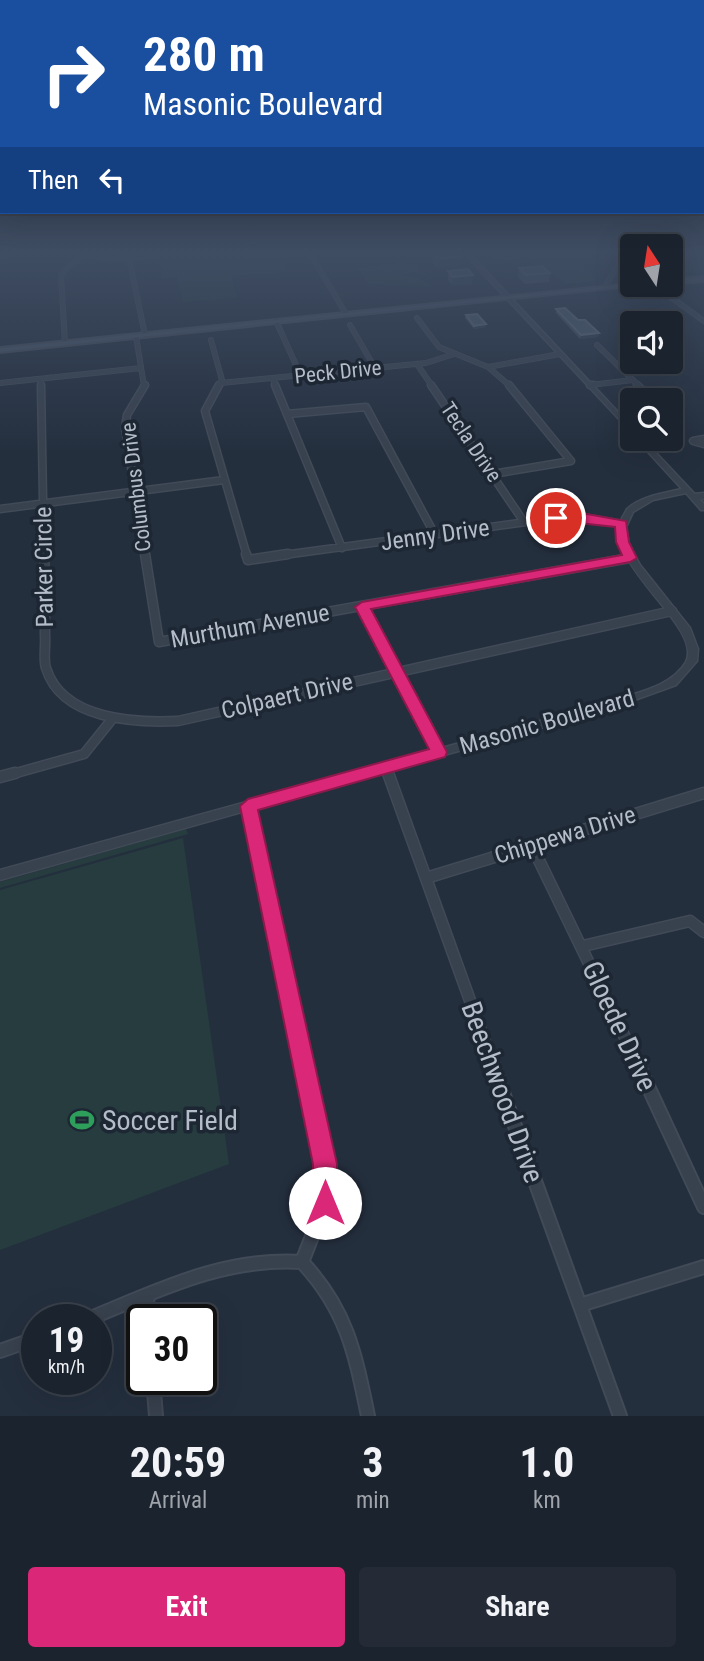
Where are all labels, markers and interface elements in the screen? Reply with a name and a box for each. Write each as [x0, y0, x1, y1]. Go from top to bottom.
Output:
text: 280 m [143, 26, 265, 83]
icon: right [28, 28, 119, 119]
text: Masonic Boulevard [143, 85, 383, 123]
icon: left [93, 161, 131, 199]
text: Then [28, 165, 79, 195]
north arrow [620, 234, 682, 298]
map controls [620, 234, 683, 451]
button: sound [620, 311, 683, 374]
street label: Peck Drive [293, 355, 383, 388]
button: search [620, 388, 683, 451]
street label: Tecla Drive [436, 398, 506, 487]
street label: Columbus Drive [116, 421, 156, 553]
pin [526, 488, 586, 548]
icon: arrive [537, 499, 575, 537]
street label: Parker Circle [29, 506, 59, 628]
street label: Jenny Drive [379, 514, 491, 556]
street label: Murthum Avenue [168, 598, 332, 654]
street label: Colpaert Drive [218, 667, 356, 725]
street label: Masonic Boulevard [456, 684, 638, 760]
street label: Chippewa Drive [491, 800, 639, 870]
street label: Gloede Drive [575, 956, 664, 1096]
street label: Beechwood Drive [454, 997, 551, 1187]
place label: Soccer Field [102, 1104, 238, 1137]
sports icon: Soccer Field [68, 1106, 96, 1134]
position arrow [288, 1166, 362, 1240]
speed limit sign: 30 [126, 1304, 217, 1395]
text: 19 [49, 1320, 84, 1361]
text: km/h [48, 1356, 85, 1377]
text: 20:59 [130, 1438, 226, 1487]
text: 3 [362, 1438, 383, 1487]
text: 1.0 [520, 1438, 574, 1487]
text: Arrival [149, 1487, 207, 1514]
text: min [356, 1487, 390, 1514]
text: km [533, 1487, 561, 1514]
button: Exit [28, 1567, 345, 1647]
button: Share [359, 1567, 676, 1647]

